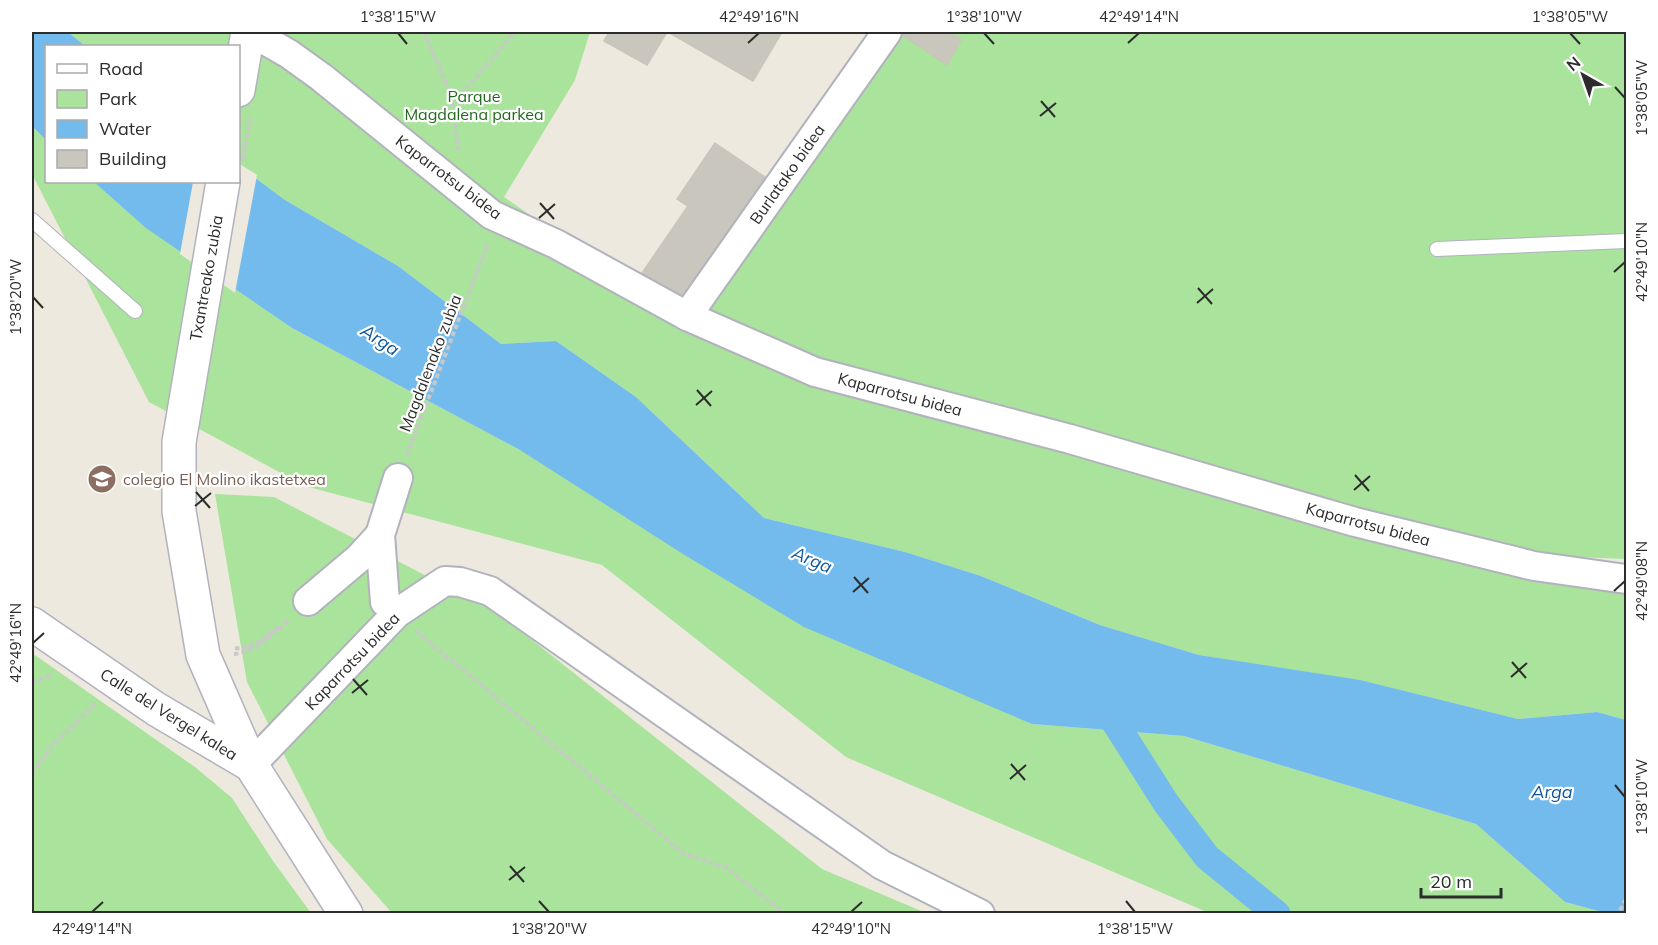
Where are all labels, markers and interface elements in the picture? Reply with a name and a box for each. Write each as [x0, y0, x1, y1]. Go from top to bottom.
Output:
text: 1°38'15"W [360, 7, 437, 26]
text: 42°49'16"N [719, 7, 799, 26]
text: 1°38'10"W [946, 7, 1023, 26]
text: 42°49'14"N [1099, 7, 1179, 26]
text: 1°38'05"W [1532, 7, 1609, 26]
legend [45, 45, 240, 183]
north arrow [1553, 45, 1613, 105]
text: N [1562, 52, 1584, 75]
text: Road [99, 57, 143, 80]
text: 1°38'05"W [1632, 59, 1651, 136]
park label: Parque Magdalena parkea [404, 86, 544, 124]
text: Park [99, 87, 138, 110]
text: Water [99, 117, 152, 140]
street label: Burlatako bidea [745, 120, 829, 228]
street label: Kaparrotsu bidea [392, 131, 506, 223]
text: Building [99, 147, 167, 170]
street label: Txantreako zubia [185, 214, 227, 342]
text: 42°49'10"N [1632, 222, 1651, 302]
text: 1°38'20"W [6, 258, 25, 335]
street label: Magdalenako zubia [395, 291, 465, 435]
water label: Arga [356, 318, 404, 361]
street label: Kaparrotsu bidea [836, 368, 964, 420]
school or university icon: colegio El Molino ikastetxea [86, 463, 118, 495]
place label: colegio El Molino ikastetxea [123, 469, 326, 489]
street label: Kaparrotsu bidea [1304, 498, 1432, 550]
water label: Arga [788, 540, 836, 578]
text: 42°49'08"N [1632, 541, 1651, 621]
text: 42°49'16"N [6, 603, 25, 683]
street label: Kaparrotsu bidea [300, 608, 404, 714]
street label: Calle del Vergel kalea [97, 664, 241, 764]
text: 1°38'10"W [1632, 758, 1651, 835]
water label: Arga [1530, 780, 1573, 803]
scale bar [1421, 861, 1500, 899]
text: 20 m [1430, 870, 1472, 893]
text: 42°49'14"N [52, 919, 132, 938]
text: 1°38'20"W [511, 919, 588, 938]
text: 42°49'10"N [811, 919, 891, 938]
text: 1°38'15"W [1097, 919, 1174, 938]

